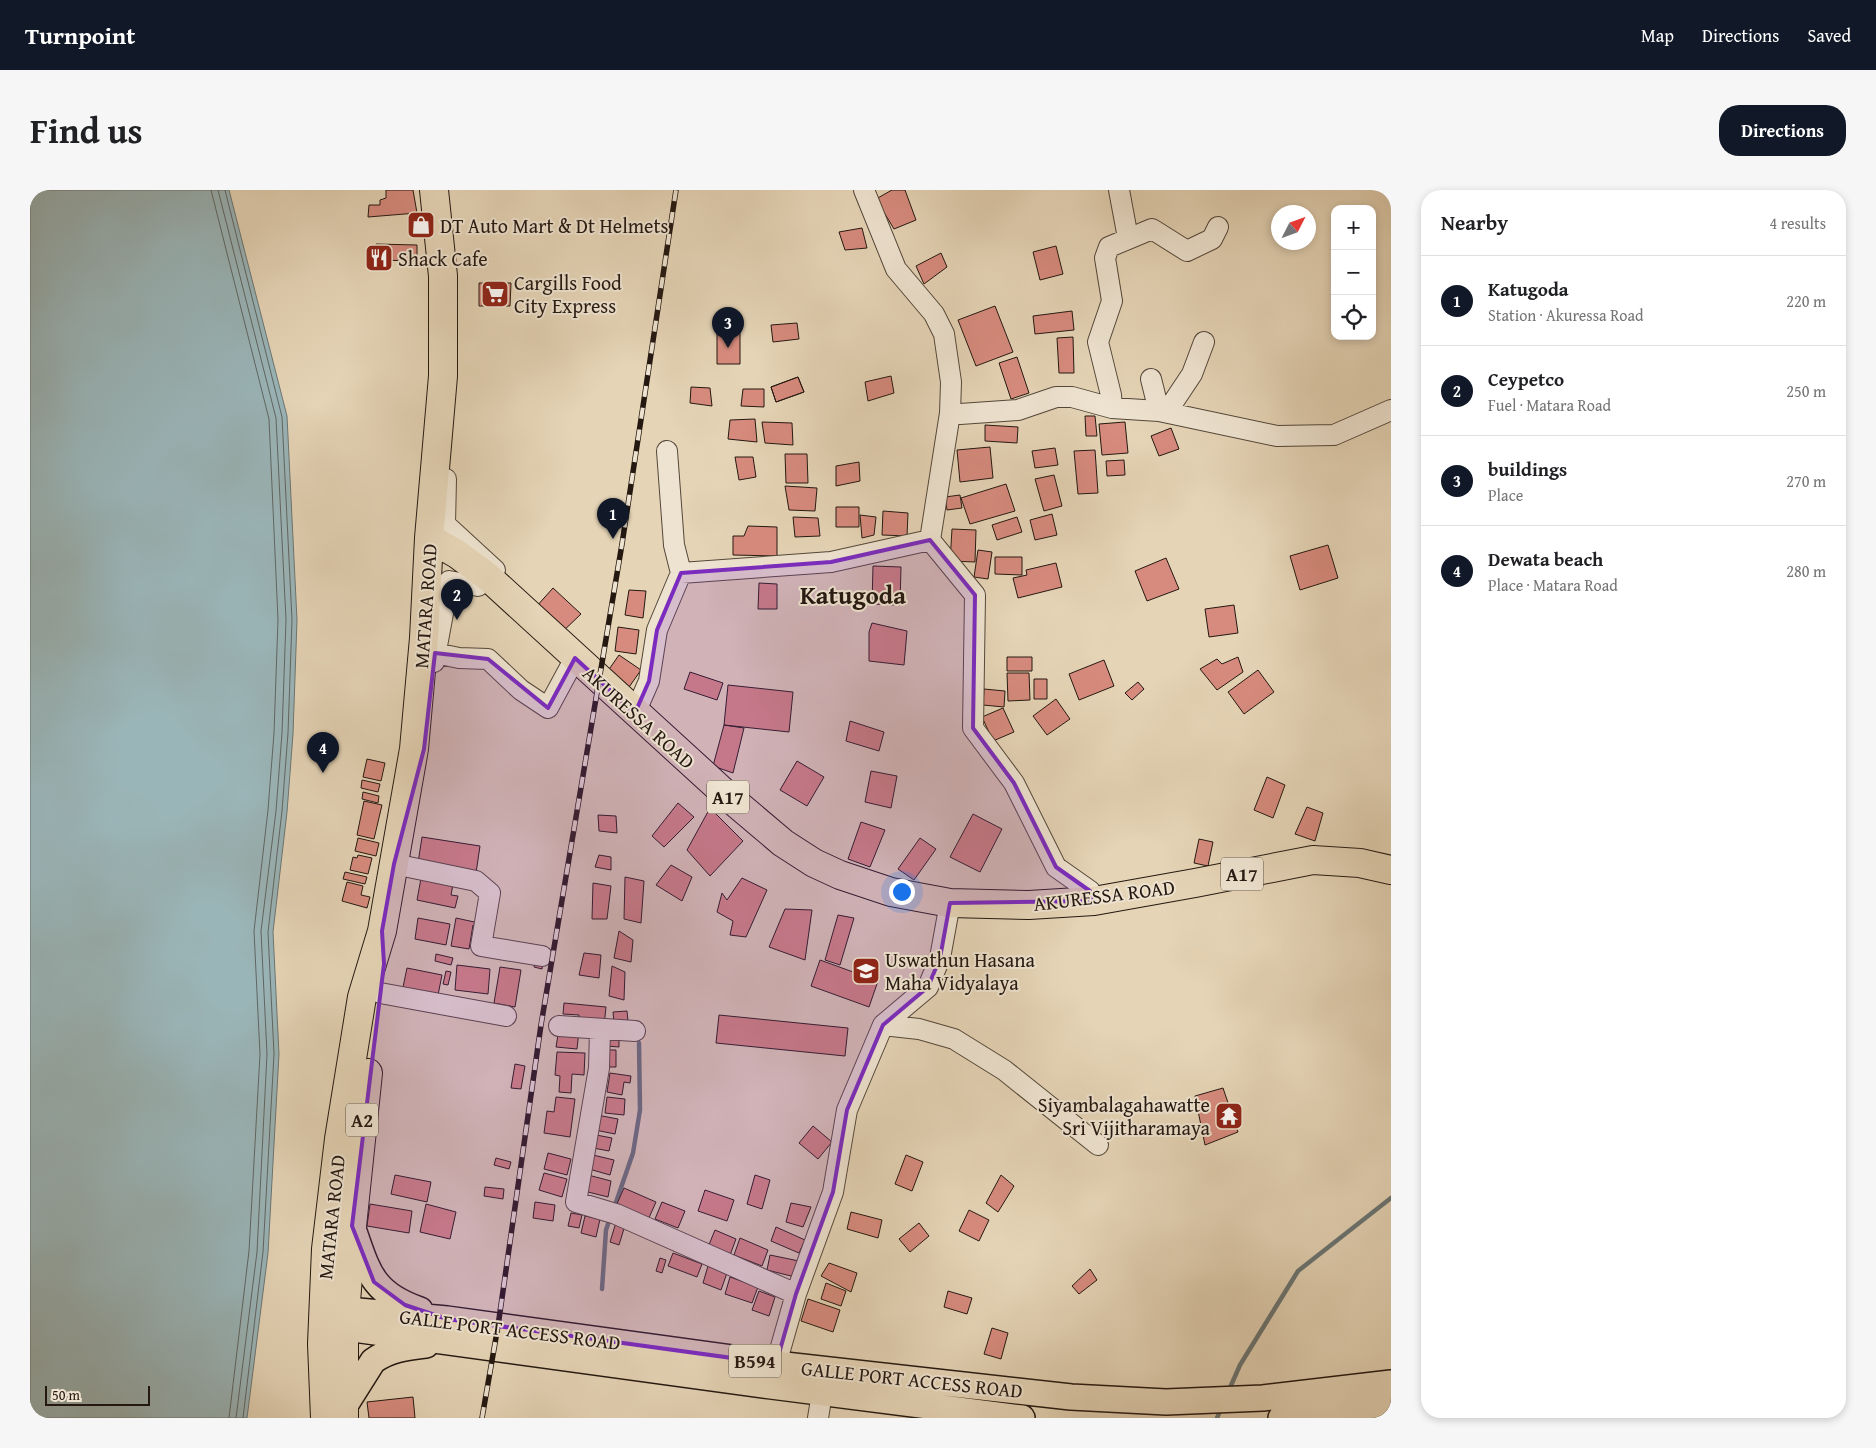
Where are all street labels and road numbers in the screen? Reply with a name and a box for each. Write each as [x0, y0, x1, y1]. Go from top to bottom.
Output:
street label: MATARA ROAD [406, 543, 444, 669]
street label: AKURESSA ROAD [576, 659, 702, 775]
road number: A17 [707, 780, 749, 814]
road number: A17 [1221, 858, 1263, 891]
street label: AKURESSA ROAD [1032, 872, 1176, 918]
road number: A2 [346, 1104, 378, 1136]
street label: MATARA ROAD [310, 1153, 352, 1281]
street label: GALLE PORT ACCESS ROAD [398, 1301, 622, 1357]
road number: B594 [729, 1344, 781, 1378]
street label: GALLE PORT ACCESS ROAD [800, 1353, 1024, 1405]

